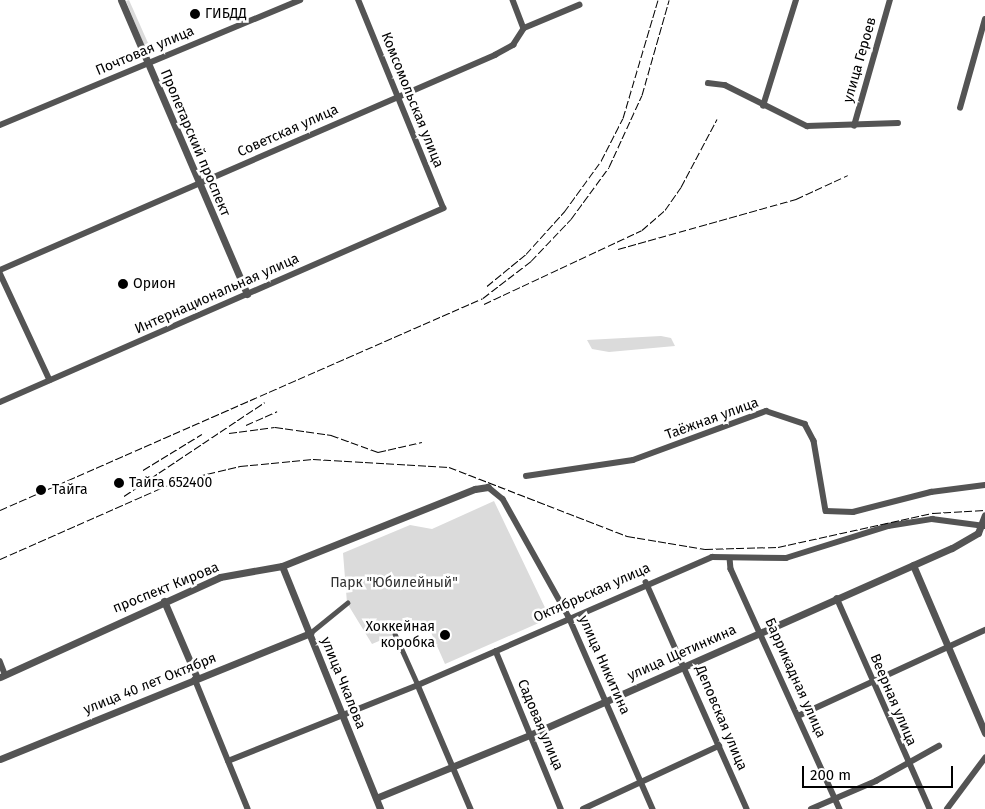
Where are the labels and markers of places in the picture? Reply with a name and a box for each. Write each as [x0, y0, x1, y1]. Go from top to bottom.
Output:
place label: ГИБДД [205, 6, 247, 22]
marker: ГИБДД [189, 8, 201, 20]
place label: Орион [133, 276, 176, 292]
marker: Орион [117, 278, 129, 290]
place label: Тайга 652400 [129, 475, 212, 491]
marker: Тайга 652400 [113, 477, 125, 489]
place label: Тайга [52, 482, 88, 498]
marker: Тайга [34, 483, 48, 497]
place label: Хоккейная коробка [365, 619, 435, 652]
marker: Хоккейная коробка [439, 629, 451, 641]

